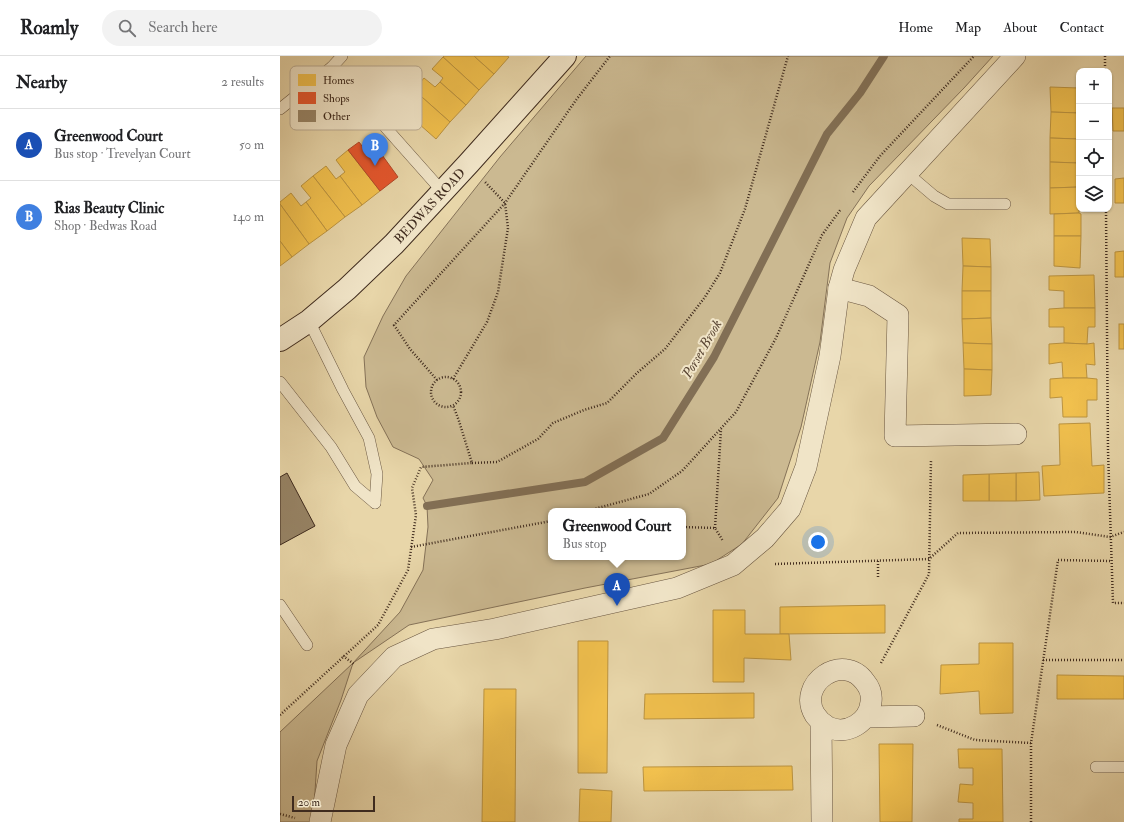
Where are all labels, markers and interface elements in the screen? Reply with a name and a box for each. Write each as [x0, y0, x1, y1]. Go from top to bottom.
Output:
search box [102, 10, 382, 46]
text: Roamly [20, 16, 78, 40]
icon: search [116, 17, 138, 39]
text: Search here [148, 18, 218, 37]
text: Home [898, 19, 933, 36]
text: Map [955, 19, 981, 36]
text: About [1003, 19, 1037, 36]
text: Contact [1059, 19, 1104, 36]
legend [290, 66, 422, 130]
map controls [1076, 68, 1112, 212]
button: + [1076, 68, 1112, 104]
text: Nearby [16, 72, 67, 93]
text: 2 results [221, 74, 264, 90]
text: Homes [323, 74, 354, 87]
text: Shops [323, 92, 350, 106]
button: − [1076, 104, 1112, 140]
text: Other [323, 110, 351, 123]
text: Greenwood Court [54, 127, 163, 146]
pin: B [362, 133, 388, 166]
text: A [25, 137, 33, 153]
text: 50 m [239, 137, 264, 153]
button: locate [1076, 140, 1112, 176]
text: Bus stop · Trevelyan Court [54, 146, 191, 162]
street label: BEDWAS ROAD [391, 165, 469, 247]
button: layers [1076, 176, 1112, 212]
text: Rias Beauty Clinic [54, 199, 164, 218]
text: B [25, 209, 33, 225]
text: 140 m [233, 209, 264, 225]
text: Shop · Bedwas Road [54, 218, 157, 234]
water label: Porset Brook [678, 317, 726, 382]
popup [548, 508, 686, 560]
text: Greenwood Court [563, 517, 671, 536]
your location [808, 532, 828, 552]
text: Bus stop [563, 536, 607, 552]
pin: A [604, 573, 630, 606]
scale bar [292, 794, 375, 813]
text: 20 m [298, 796, 320, 809]

